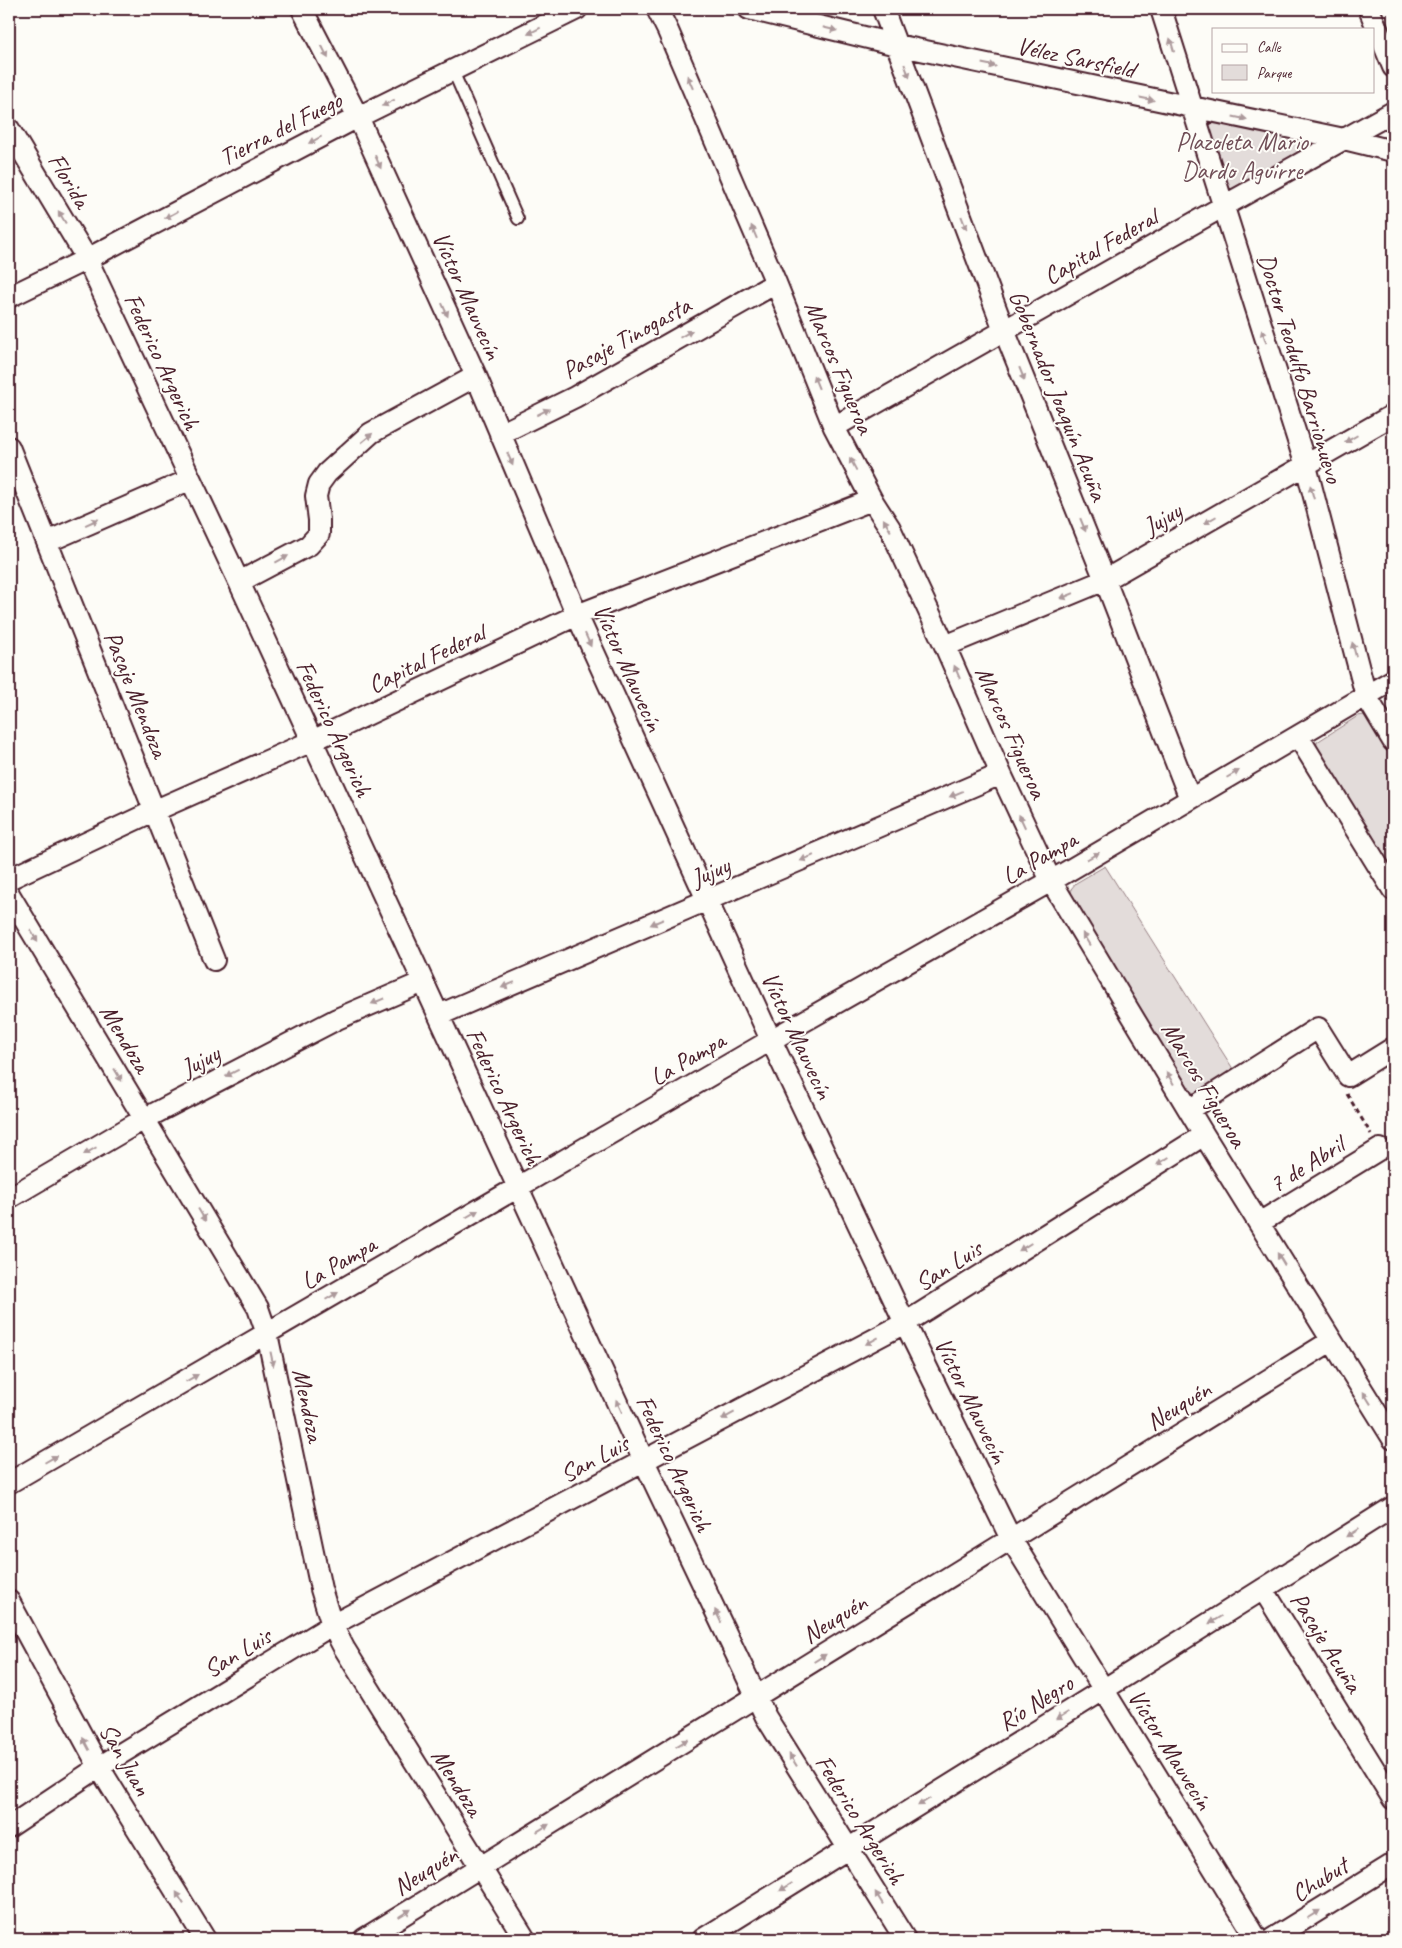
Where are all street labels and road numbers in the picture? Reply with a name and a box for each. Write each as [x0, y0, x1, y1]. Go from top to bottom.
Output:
street label: Vélez Sarsfield [1014, 30, 1141, 87]
street label: Tierra del Fuego [214, 84, 348, 173]
street label: Florida [40, 147, 99, 216]
street label: Capital Federal [1038, 199, 1167, 292]
street label: Víctor Mauvecín [425, 227, 510, 365]
street label: Doctor Teodulfo Barrionuevo [1250, 250, 1350, 488]
street label: Gobernador Joaquín Acuña [1001, 285, 1116, 507]
street label: Federico Argerich [117, 288, 208, 436]
street label: Pasaje Tinogasta [556, 288, 698, 386]
street label: Marcos Figueroa [797, 296, 882, 440]
street label: Jujuy [1137, 494, 1189, 543]
street label: Víctor Mauvecín [586, 599, 671, 737]
street label: Capital Federal [363, 615, 494, 701]
street label: Pasaje Mendoza [96, 626, 177, 765]
street label: Federico Argerich [289, 655, 380, 803]
street label: Marcos Figueroa [968, 661, 1055, 805]
street label: La Pampa [996, 822, 1085, 892]
street label: Jujuy [685, 849, 736, 895]
street label: Víctor Mauvecín [754, 967, 841, 1105]
street label: Mendoza [92, 998, 159, 1081]
street label: Marcos Figueroa [1154, 1016, 1255, 1155]
street label: Federico Argerich [459, 1023, 550, 1171]
street label: La Pampa [644, 1023, 733, 1093]
street label: Jujuy [175, 1037, 227, 1085]
street label: 7 de Abril [1263, 1127, 1354, 1200]
street label: La Pampa [295, 1227, 384, 1297]
street label: San Luis [909, 1232, 990, 1299]
street label: Víctor Mauvecín [927, 1332, 1016, 1469]
street label: Mendoza [285, 1366, 332, 1447]
street label: Neuquén [1140, 1373, 1218, 1438]
street label: Federico Argerich [629, 1390, 720, 1538]
street label: San Luis [555, 1426, 636, 1490]
street label: Neuquén [796, 1586, 874, 1651]
street label: Pasaje Acuña [1283, 1586, 1371, 1701]
street label: San Luis [198, 1619, 279, 1685]
street label: Río Negro [992, 1667, 1080, 1738]
street label: Víctor Mauvecín [1120, 1683, 1220, 1816]
street label: San Juan [92, 1717, 159, 1802]
street label: Mendoza [424, 1743, 492, 1825]
street label: Federico Argerich [808, 1749, 914, 1892]
street label: Neuquén [387, 1838, 465, 1903]
street label: Chubut [1285, 1848, 1357, 1910]

